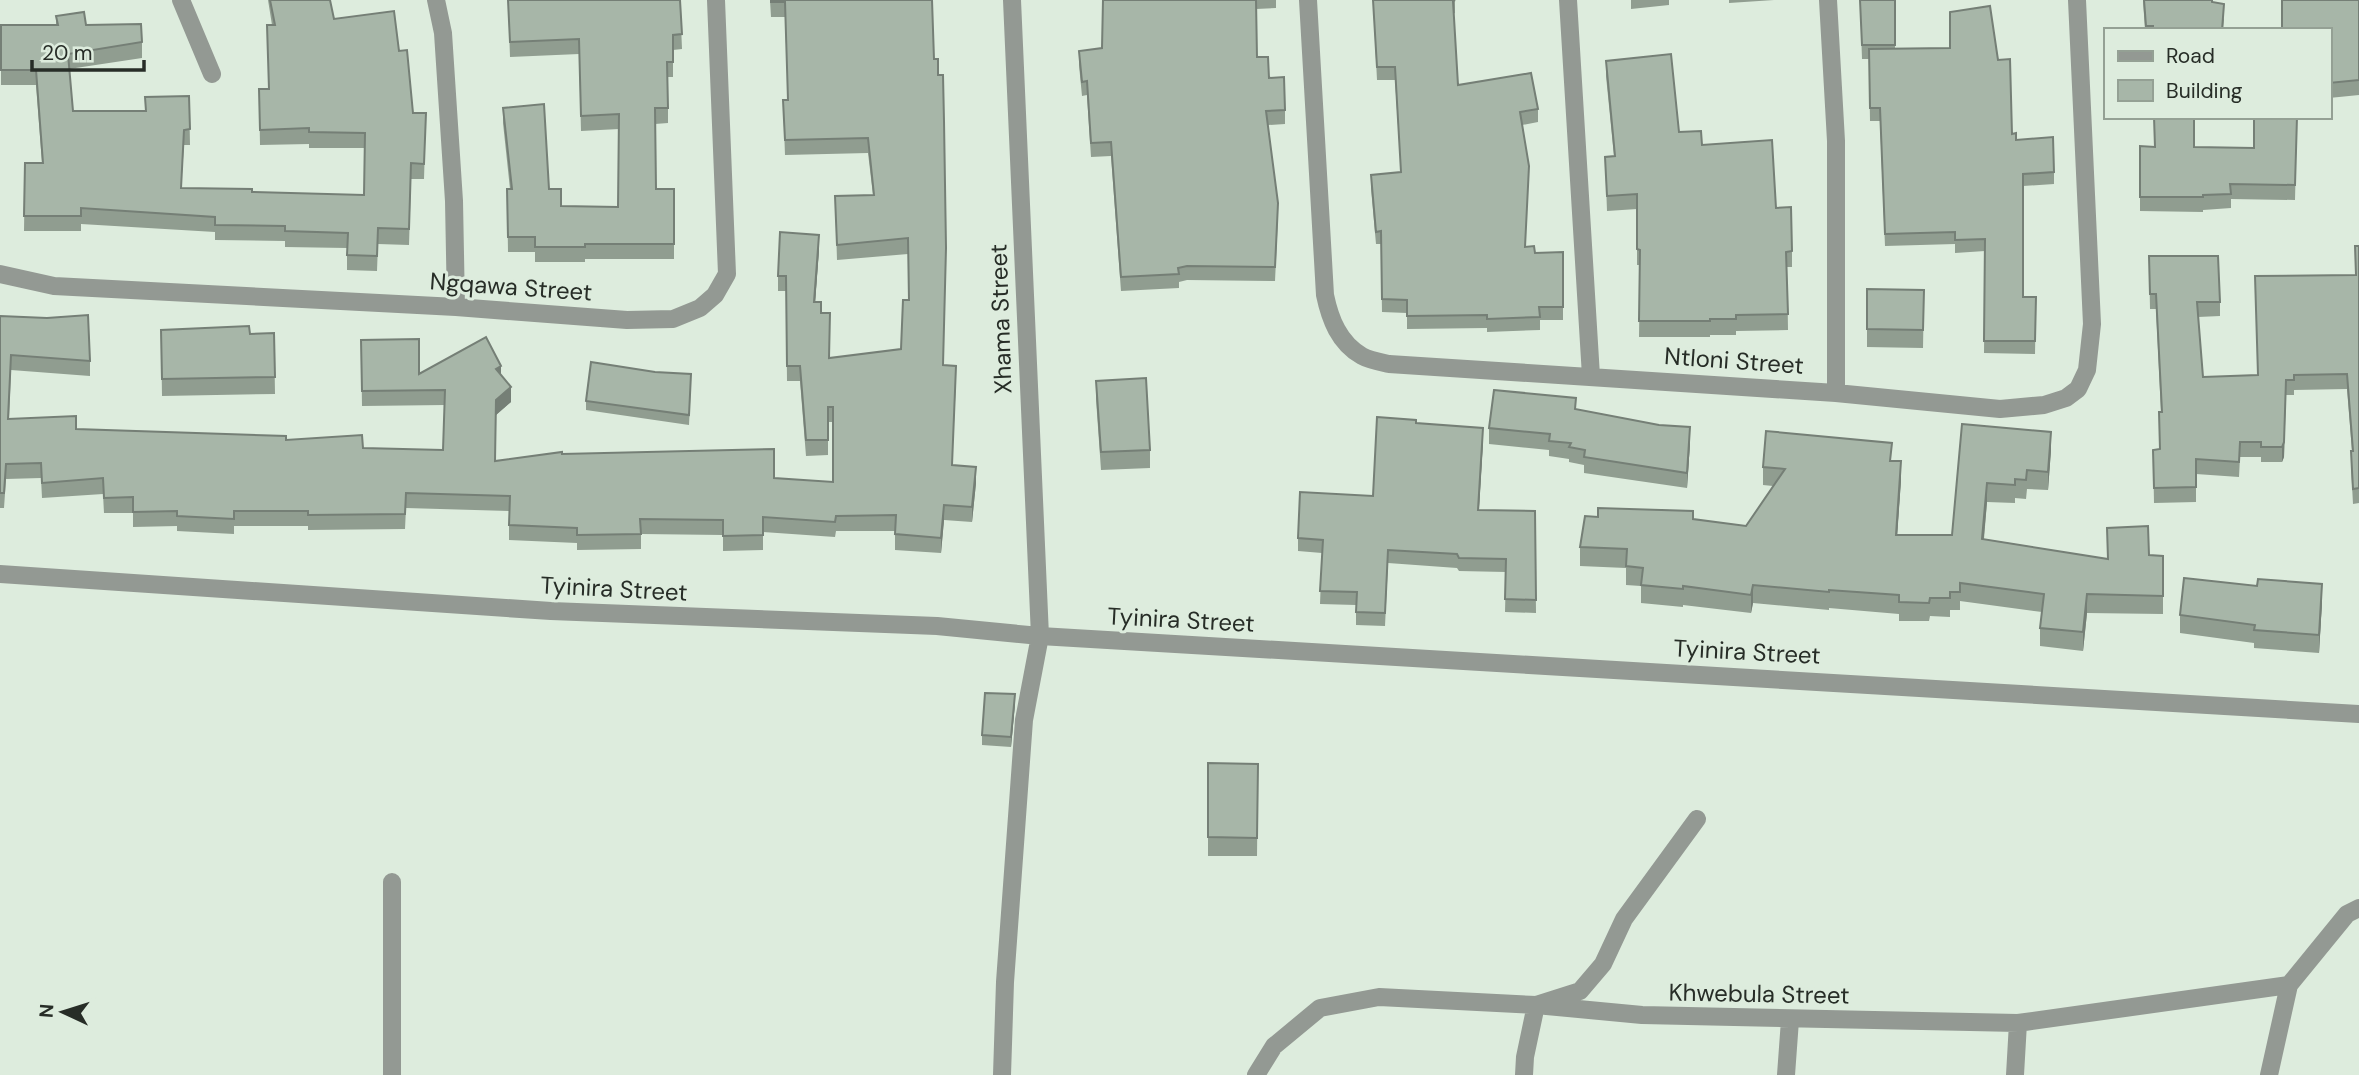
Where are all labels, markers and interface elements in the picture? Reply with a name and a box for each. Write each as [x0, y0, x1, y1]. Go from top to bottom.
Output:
scale bar [32, 28, 144, 72]
legend [2104, 28, 2331, 119]
text: 20 m [42, 39, 93, 67]
text: Road [2166, 42, 2215, 70]
text: Building [2166, 77, 2243, 105]
street label: Xhama Street [982, 243, 1019, 395]
street label: Ngqawa Street [429, 265, 593, 308]
street label: Ntloni Street [1663, 340, 1805, 381]
street label: Tyinira Street [540, 569, 688, 608]
street label: Tyinira Street [1107, 600, 1255, 639]
street label: Tyinira Street [1673, 632, 1821, 671]
street label: Khwebula Street [1668, 976, 1850, 1011]
north arrow [28, 977, 98, 1047]
text: N [34, 1003, 59, 1019]

